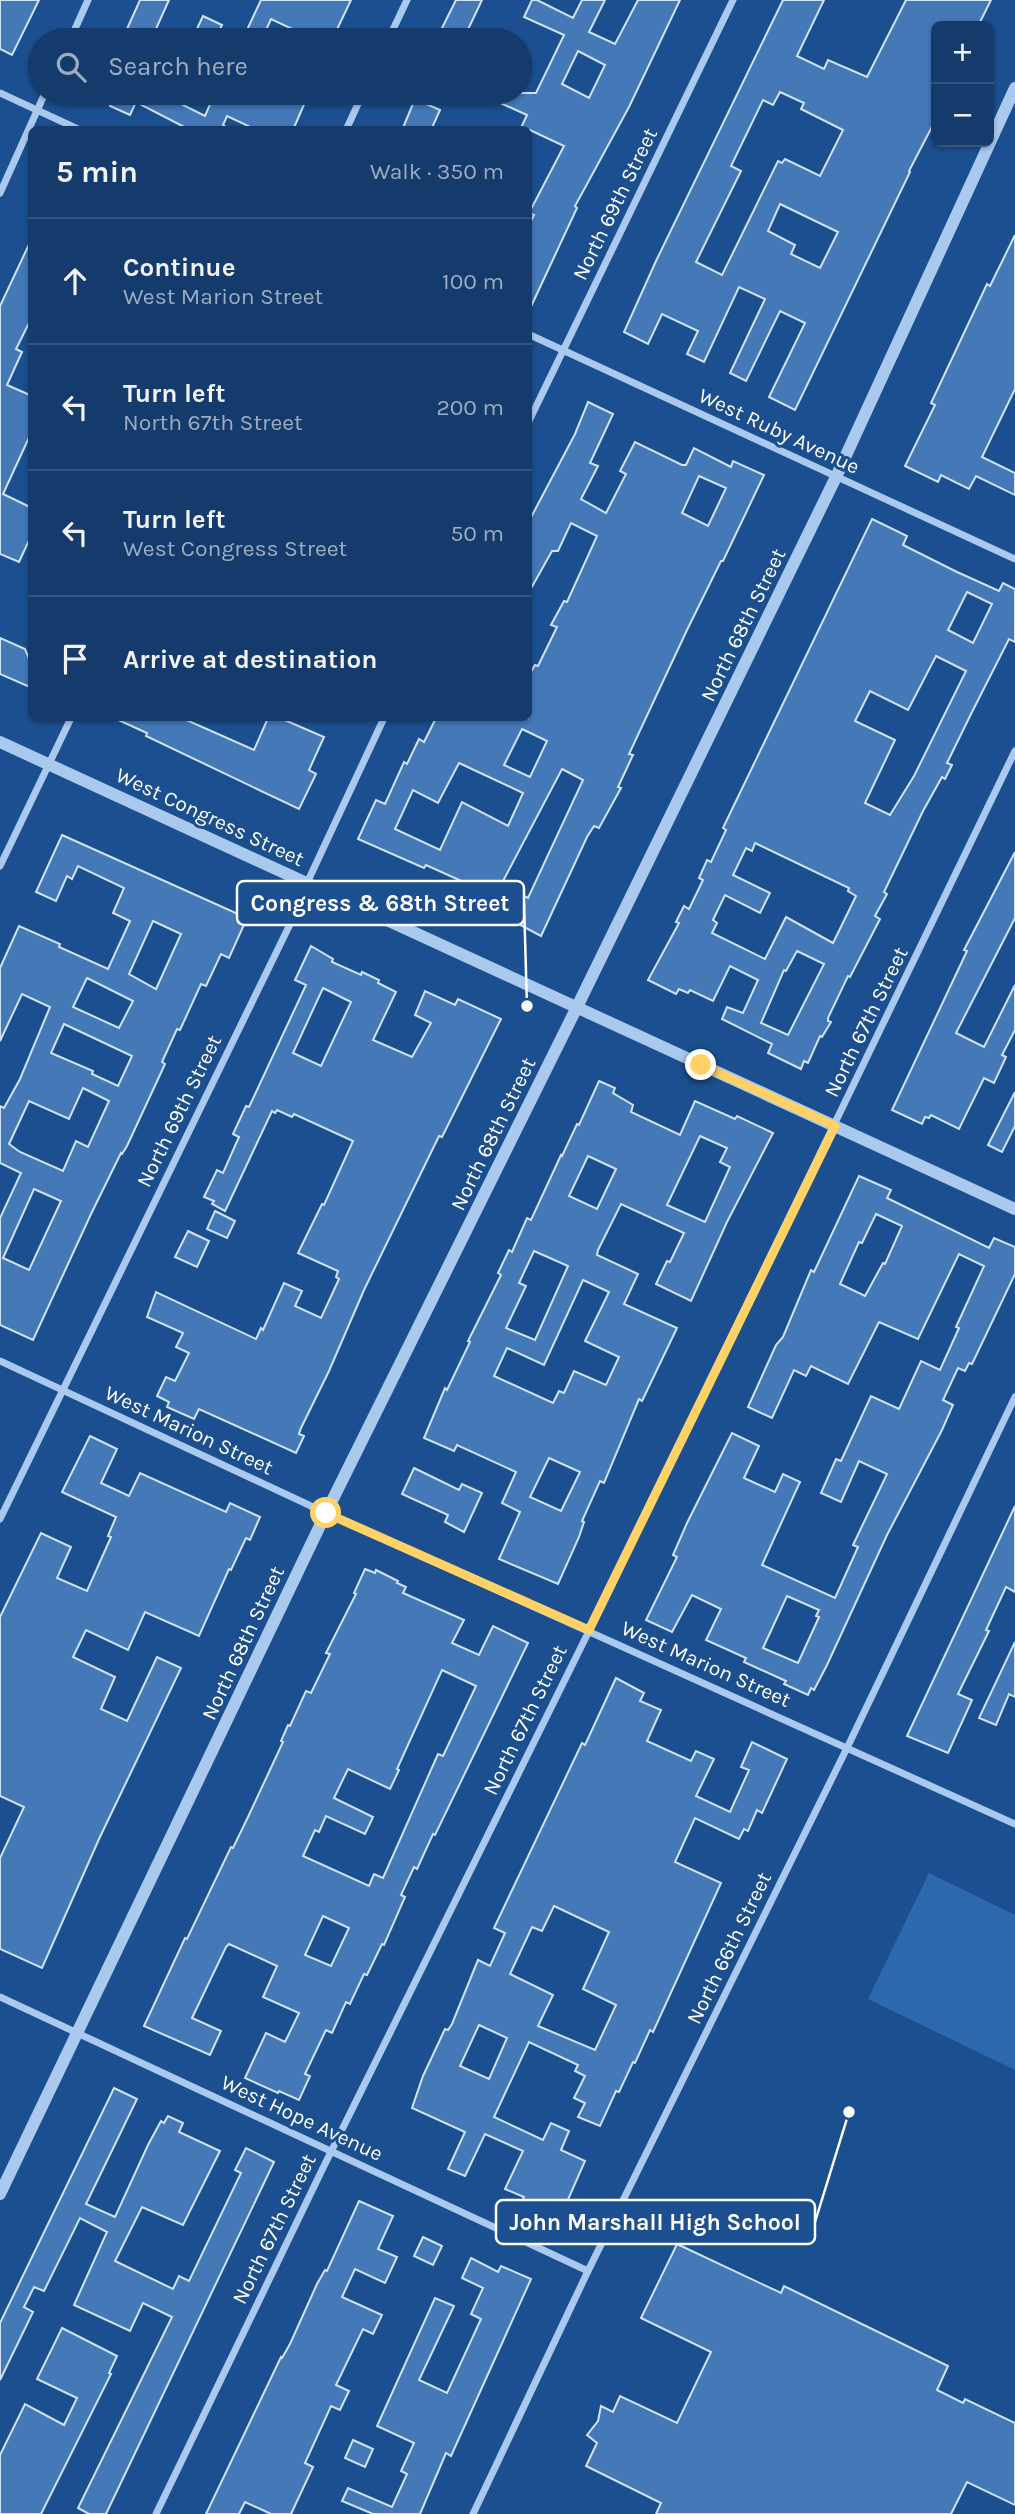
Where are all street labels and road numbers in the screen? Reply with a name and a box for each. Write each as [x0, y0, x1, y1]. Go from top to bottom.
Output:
street label: North 69th Street [568, 124, 662, 284]
street label: West Ruby Avenue [695, 383, 863, 479]
street label: North 68th Street [696, 545, 790, 705]
street label: West Congress Street [112, 763, 308, 871]
street label: North 67th Street [819, 943, 913, 1101]
street label: North 69th Street [132, 1031, 226, 1191]
street label: North 68th Street [446, 1054, 540, 1214]
street label: West Marion Street [101, 1380, 277, 1480]
street label: North 68th Street [197, 1562, 289, 1724]
street label: West Marion Street [618, 1616, 794, 1712]
street label: North 67th Street [478, 1641, 572, 1799]
street label: North 66th Street [682, 1868, 776, 2028]
street label: West Hope Avenue [217, 2070, 387, 2166]
street label: North 67th Street [227, 2150, 321, 2308]

